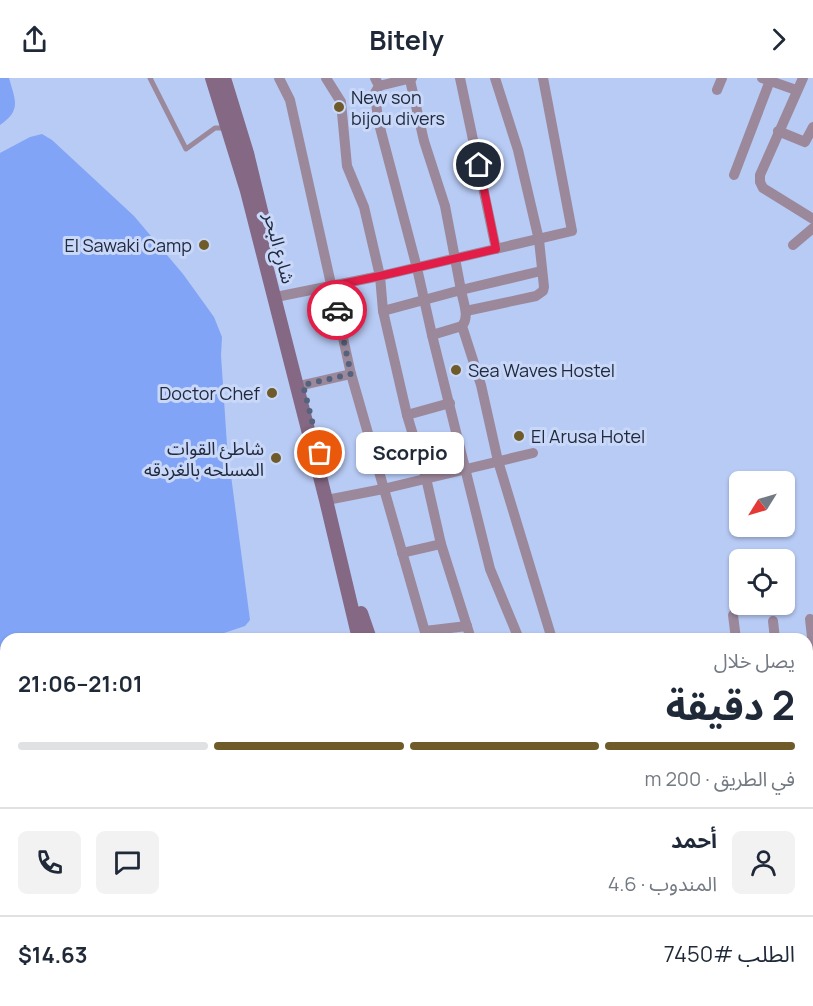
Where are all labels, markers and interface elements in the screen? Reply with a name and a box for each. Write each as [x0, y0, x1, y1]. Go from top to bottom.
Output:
text: Bitely [369, 21, 444, 58]
icon: share [18, 23, 51, 56]
icon: forward [762, 23, 795, 56]
place label: New son bijou divers [351, 85, 445, 130]
marker: New son bijou divers [332, 100, 346, 114]
pin [453, 139, 504, 190]
icon: home [462, 148, 495, 181]
street label: شارع البحر [256, 209, 301, 287]
place label: El Sawaki Camp [64, 233, 192, 257]
marker: El Sawaki Camp [197, 238, 211, 252]
courier [307, 280, 367, 340]
icon: car [321, 294, 354, 327]
place label: Sea Waves Hostel [468, 358, 615, 382]
marker: Sea Waves Hostel [449, 363, 463, 377]
place label: Doctor Chef [159, 381, 261, 405]
marker: Doctor Chef [265, 386, 279, 400]
place label: El Arusa Hotel [531, 424, 645, 448]
pin [294, 427, 345, 478]
marker: El Arusa Hotel [512, 429, 526, 443]
callout: Scorpio [356, 432, 464, 474]
place label: شاطئ القوات المسلحه بالغردقه [144, 436, 264, 481]
icon: bag [303, 436, 336, 469]
text: Scorpio [373, 439, 448, 466]
marker: شاطئ القوات المسلحه بالغردقه [269, 451, 283, 465]
north arrow [729, 471, 795, 537]
map controls [729, 471, 795, 615]
button: locate [729, 549, 795, 615]
text: يصل خلال [714, 647, 795, 674]
text: 21:01–21:06 [18, 669, 143, 699]
text: 2 دقيقة [666, 678, 795, 732]
text: في الطريق · 200 m [644, 765, 795, 792]
text: أحمد [671, 825, 717, 855]
button: phone [18, 831, 81, 894]
button: chat [96, 831, 159, 894]
button: person [732, 831, 795, 894]
text: المندوب · 4.6 [608, 870, 717, 897]
text: الطلب #7450 [664, 939, 795, 969]
text: $14.63 [18, 940, 88, 970]

